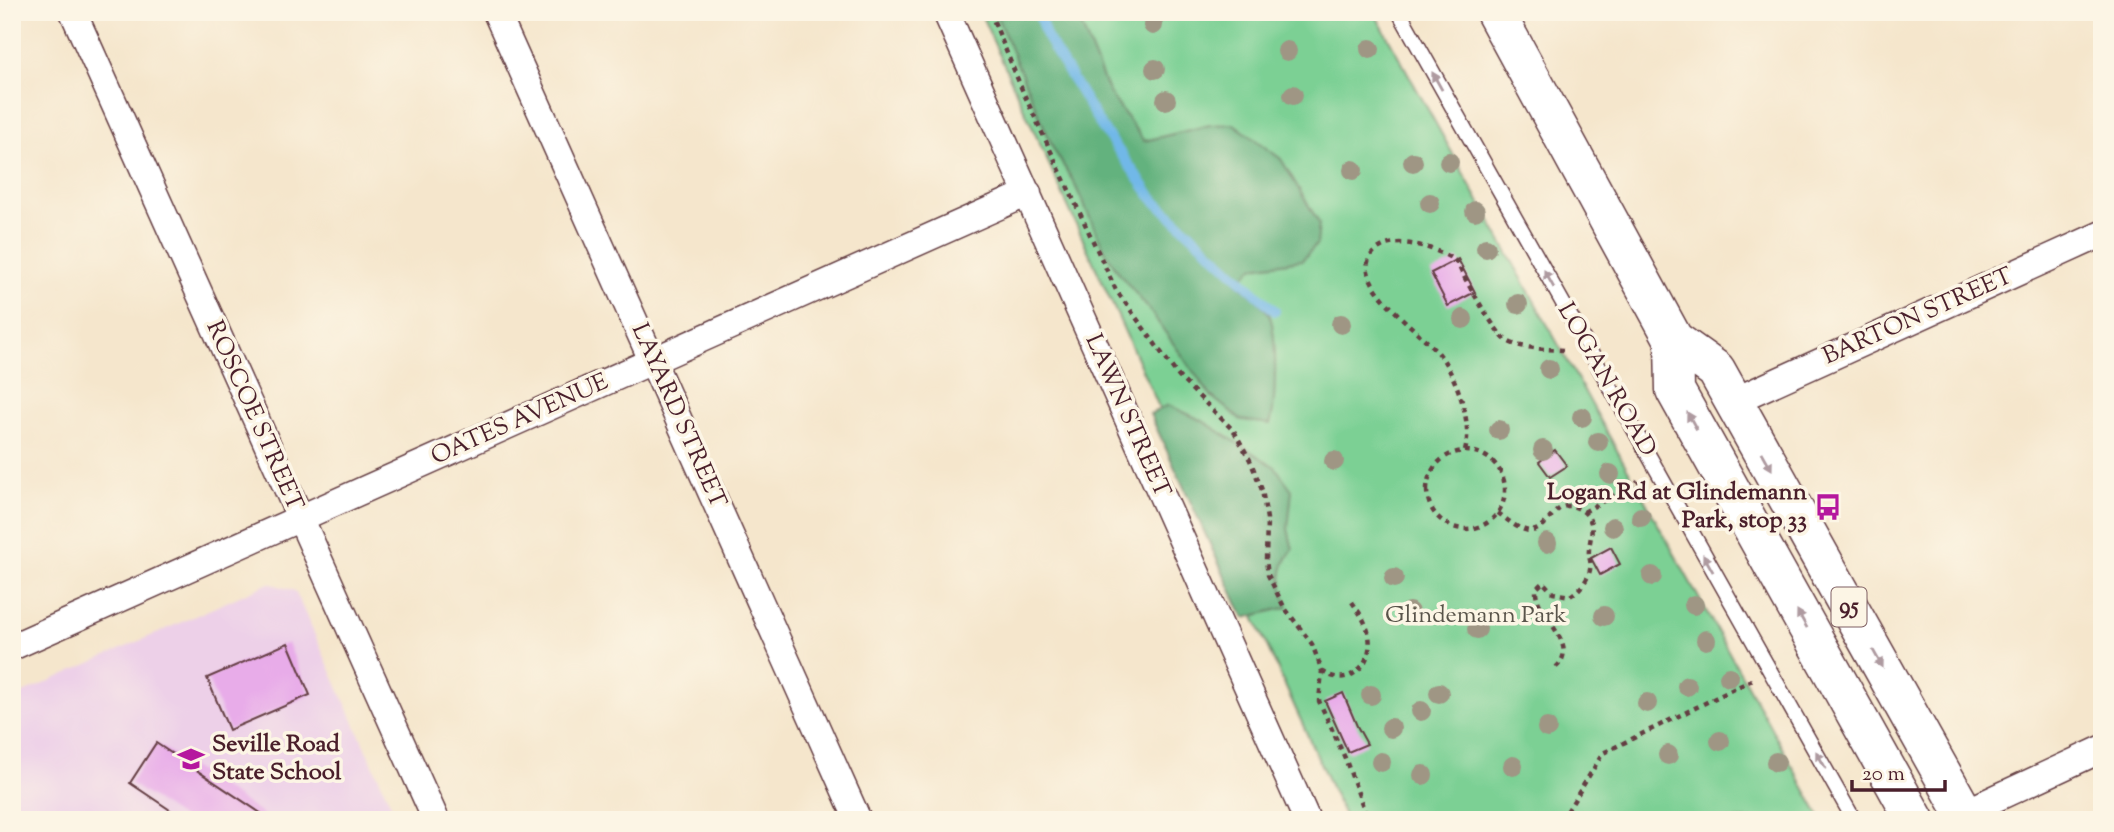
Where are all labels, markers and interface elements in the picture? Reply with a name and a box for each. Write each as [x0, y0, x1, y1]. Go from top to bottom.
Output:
one-way arrow [1431, 71, 1443, 90]
street label: BARTON STREET [1818, 260, 2018, 374]
one-way arrow [1543, 269, 1555, 289]
street label: LOGAN ROAD [1548, 297, 1664, 463]
street label: ROSCOE STREET [197, 315, 311, 517]
street label: LAYARD STREET [622, 318, 734, 514]
street label: LAWN STREET [1076, 329, 1178, 503]
street label: OATES AVENUE [426, 365, 614, 474]
one-way arrow [1686, 411, 1698, 430]
one-way arrow [1761, 451, 1773, 471]
place label: Logan Rd at Glindemann Park, stop 33 [1547, 476, 1808, 538]
bus stop icon: Logan Rd at Glindemann Park, stop 33 [1813, 492, 1843, 522]
one-way arrow [1702, 553, 1714, 572]
road number: 95 [1832, 587, 1867, 626]
park label: Glindemann Park [1385, 599, 1567, 633]
one-way arrow [1797, 609, 1809, 629]
one-way arrow [1872, 650, 1884, 669]
place label: Seville Road State School [212, 728, 342, 790]
school or university icon: Seville Road State School [176, 744, 206, 774]
scale bar [1852, 748, 1944, 792]
one-way arrow [1815, 751, 1827, 770]
text: 20 m [1862, 760, 1905, 790]

